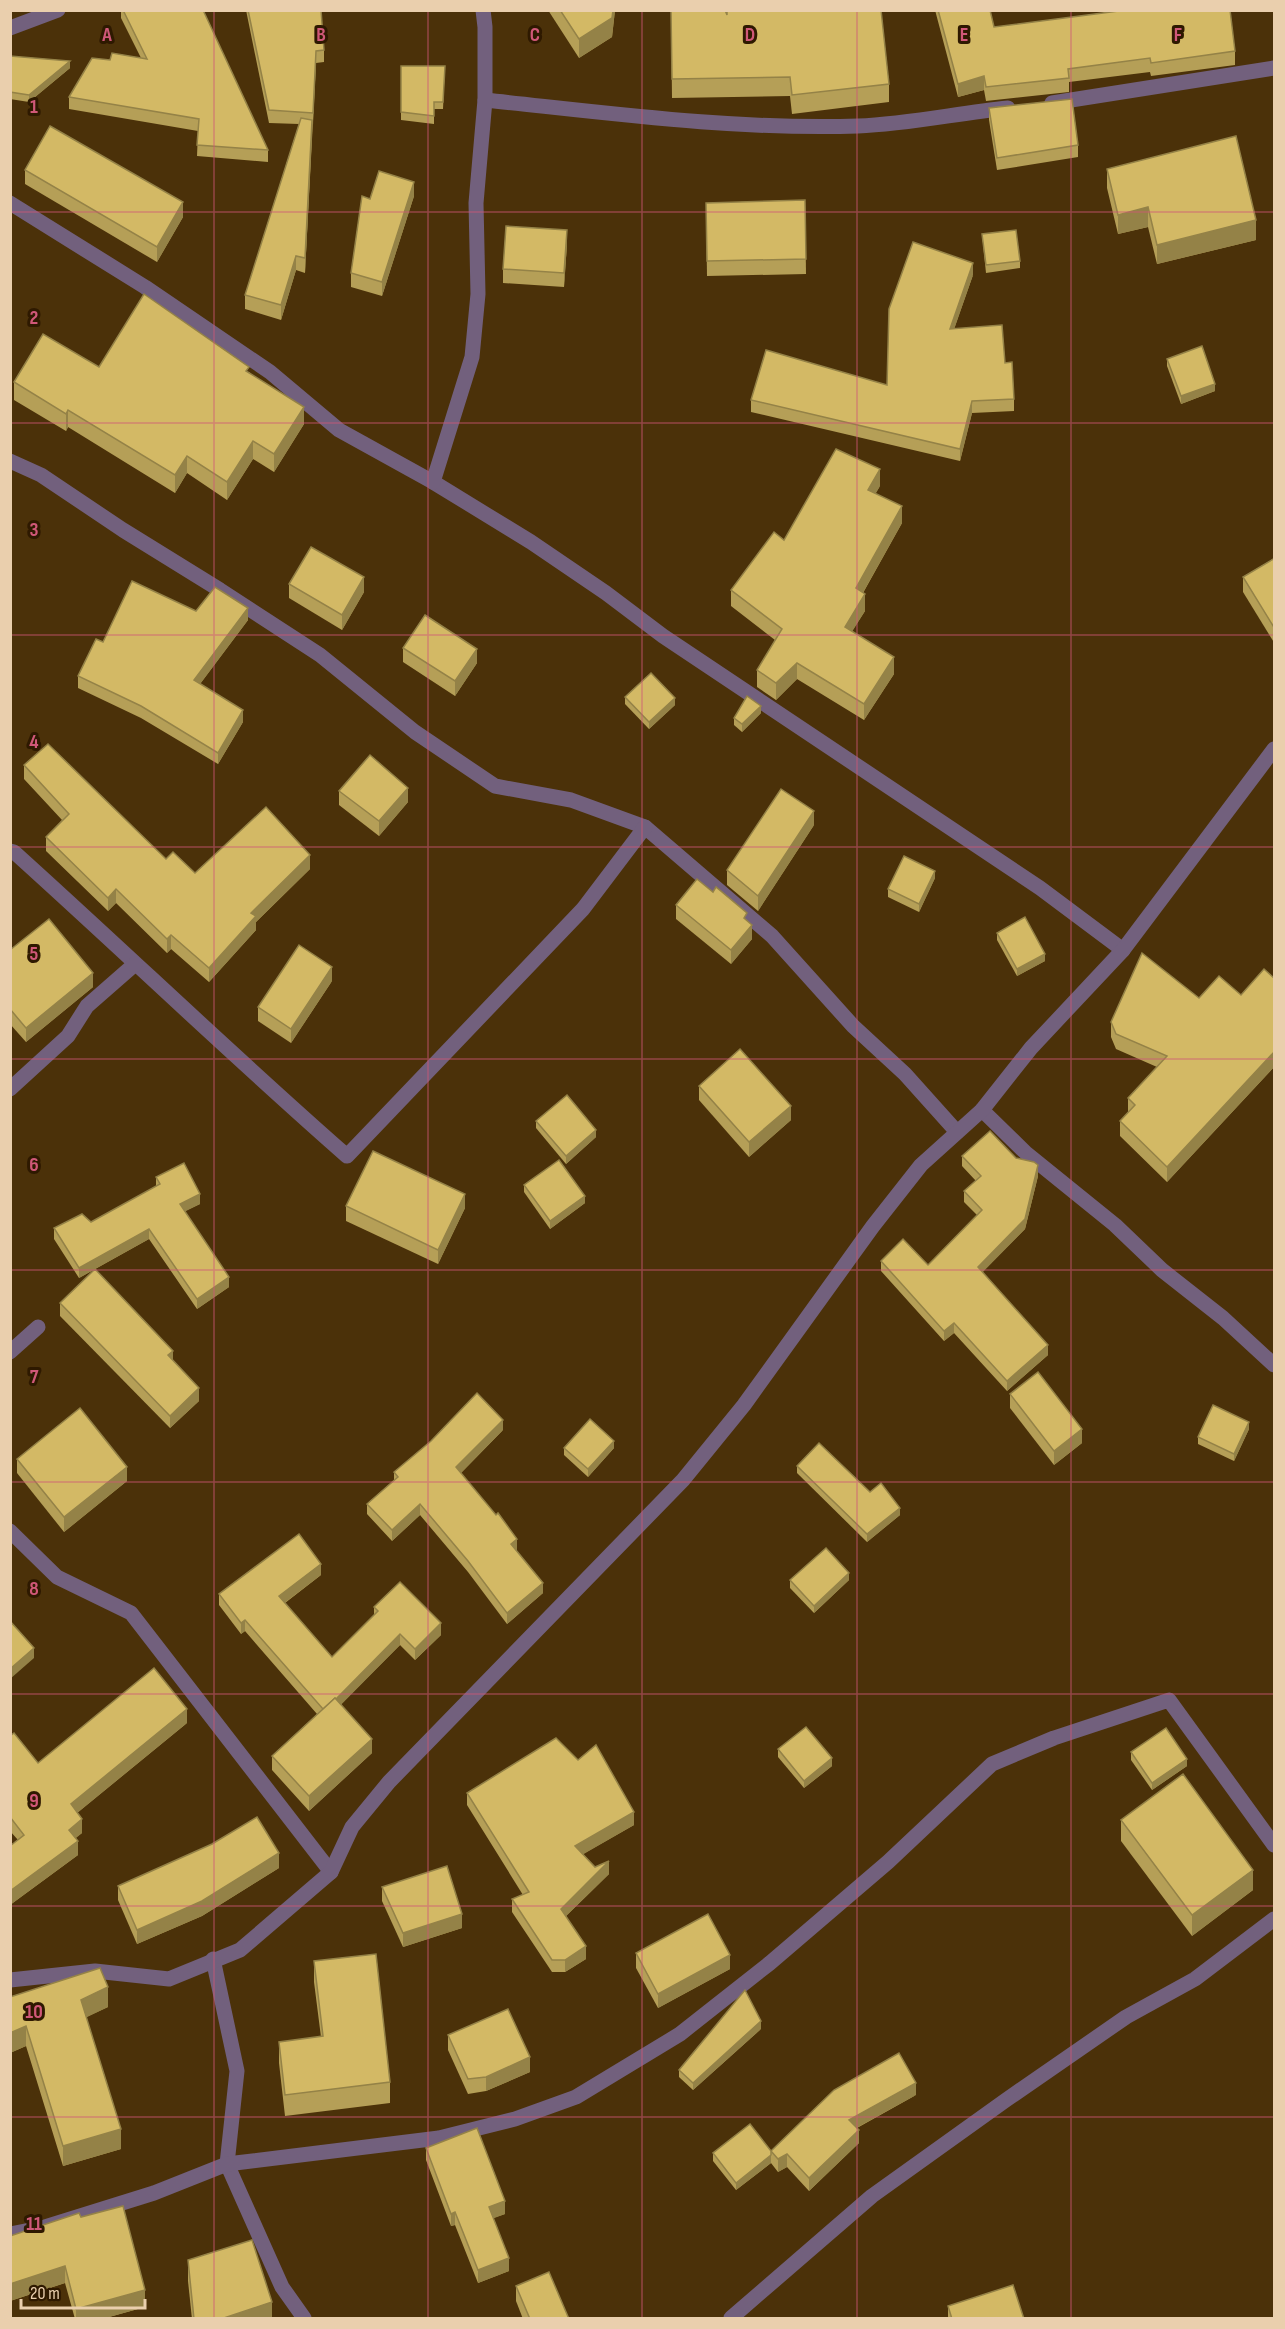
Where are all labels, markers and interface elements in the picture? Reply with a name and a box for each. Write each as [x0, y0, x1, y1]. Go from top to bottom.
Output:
text: A [101, 23, 112, 47]
text: B [316, 23, 326, 47]
text: C [530, 23, 540, 47]
text: D [745, 23, 755, 47]
text: E [960, 23, 968, 47]
text: F [1174, 23, 1182, 47]
text: 1 [30, 95, 38, 119]
text: 2 [30, 306, 38, 330]
text: 3 [30, 518, 39, 542]
text: 4 [29, 730, 39, 754]
text: 5 [30, 942, 39, 966]
text: 6 [29, 1153, 39, 1177]
text: 7 [30, 1365, 39, 1389]
text: 8 [29, 1577, 39, 1601]
text: 9 [29, 1789, 39, 1813]
text: 10 [25, 2000, 43, 2024]
text: 11 [26, 2212, 42, 2236]
scale bar [21, 2272, 146, 2310]
text: 20 m [30, 2283, 60, 2304]

